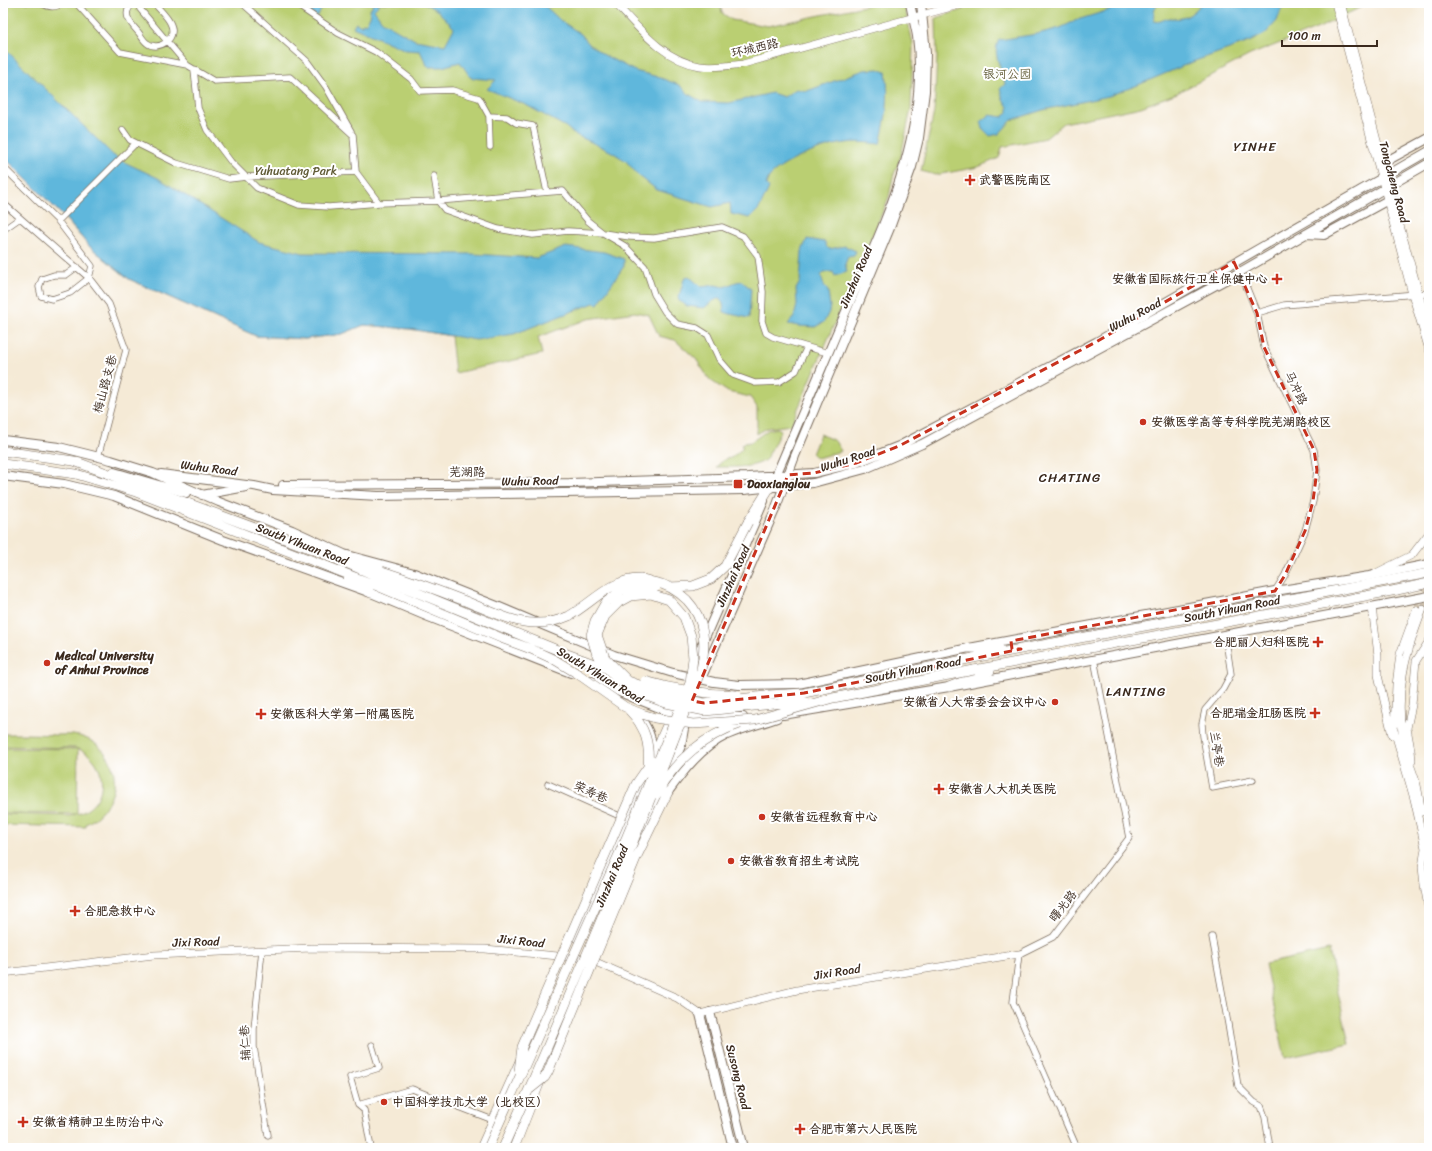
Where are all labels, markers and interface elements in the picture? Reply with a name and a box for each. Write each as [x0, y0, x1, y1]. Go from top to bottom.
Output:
scale bar [1282, 22, 1377, 48]
text: 100 m [1288, 25, 1321, 47]
street label: 环城西路 [729, 32, 781, 64]
park label: 银河公园 [983, 63, 1031, 85]
district label: YINHE [1234, 135, 1276, 158]
street label: Tongcheng Road [1373, 139, 1416, 227]
park label: Yuhuatang Park [255, 160, 337, 182]
place label: 武警医院南区 [979, 169, 1051, 191]
marker: 武警医院南区 [964, 174, 976, 186]
street label: Jinzhai Road [833, 241, 880, 312]
place label: 安徽省国际旅行卫生保健中心 [1112, 268, 1268, 290]
marker: 安徽省国际旅行卫生保健中心 [1271, 273, 1283, 285]
street label: Wuhu Road [1105, 292, 1166, 338]
street label: 梅山路支巷 [87, 352, 123, 416]
street label: 马冲路 [1278, 367, 1314, 409]
place label: 安徽医学高等专科学院芜湖路校区 [1151, 411, 1331, 433]
marker: 安徽医学高等专科学院芜湖路校区 [1138, 417, 1148, 427]
street label: Wuhu Road [817, 440, 879, 478]
street label: Wuhu Road [179, 454, 239, 482]
street label: 芜湖路 [449, 461, 485, 483]
district label: CHATING [1039, 466, 1101, 489]
street label: Wuhu Road [501, 469, 559, 492]
place label: Daoxianglou [747, 473, 811, 495]
marker: Daoxianglou [732, 478, 744, 490]
street label: South Yihuan Road [252, 516, 352, 572]
street label: Jinzhai Road [709, 540, 757, 611]
street label: South Yihuan Road [1182, 589, 1283, 629]
place label: 合肥丽人妇科医院 [1213, 631, 1309, 653]
marker: 合肥丽人妇科医院 [1312, 636, 1324, 648]
street label: South Yihuan Road [552, 640, 648, 710]
place label: Medical University of Anhui Province [54, 645, 155, 681]
street label: South Yihuan Road [863, 650, 964, 690]
marker: Medical University of Anhui Province [42, 658, 52, 668]
district label: LANTING [1106, 680, 1166, 703]
place label: 安徽省人大常委会会议中心 [903, 691, 1047, 713]
marker: 安徽省人大常委会会议中心 [1050, 697, 1060, 707]
place label: 合肥瑞金肛肠医院 [1210, 702, 1306, 724]
place label: 安徽医科大学第一附属医院 [270, 703, 414, 725]
marker: 合肥瑞金肛肠医院 [1309, 707, 1321, 719]
marker: 安徽医科大学第一附属医院 [255, 708, 267, 720]
street label: 兰亭巷 [1203, 729, 1231, 769]
street label: 荣寿巷 [570, 775, 612, 809]
place label: 安徽省人大机关医院 [948, 778, 1056, 800]
marker: 安徽省人大机关医院 [933, 783, 945, 795]
place label: 安徽省远程教育中心 [770, 806, 878, 828]
marker: 安徽省远程教育中心 [757, 812, 767, 822]
street label: Jinzhai Road [589, 840, 636, 911]
place label: 安徽省教育招生考试院 [739, 850, 859, 872]
marker: 安徽省教育招生考试院 [726, 856, 736, 866]
street label: 曙光路 [1043, 885, 1083, 927]
place label: 合肥急救中心 [84, 900, 156, 922]
marker: 合肥急救中心 [69, 905, 81, 917]
street label: Jixi Road [495, 927, 546, 954]
street label: Jixi Road [171, 930, 221, 954]
street label: Jixi Road [811, 957, 863, 987]
street label: 辅仁巷 [233, 1024, 257, 1062]
street label: Susong Road [719, 1042, 757, 1114]
place label: 中国科学技术大学（北校区） [392, 1091, 548, 1113]
marker: 中国科学技术大学（北校区） [379, 1097, 389, 1107]
place label: 安徽省精神卫生防治中心 [32, 1111, 164, 1133]
marker: 安徽省精神卫生防治中心 [17, 1116, 29, 1128]
place label: 合肥市第六人民医院 [809, 1118, 917, 1140]
marker: 合肥市第六人民医院 [794, 1123, 806, 1135]

